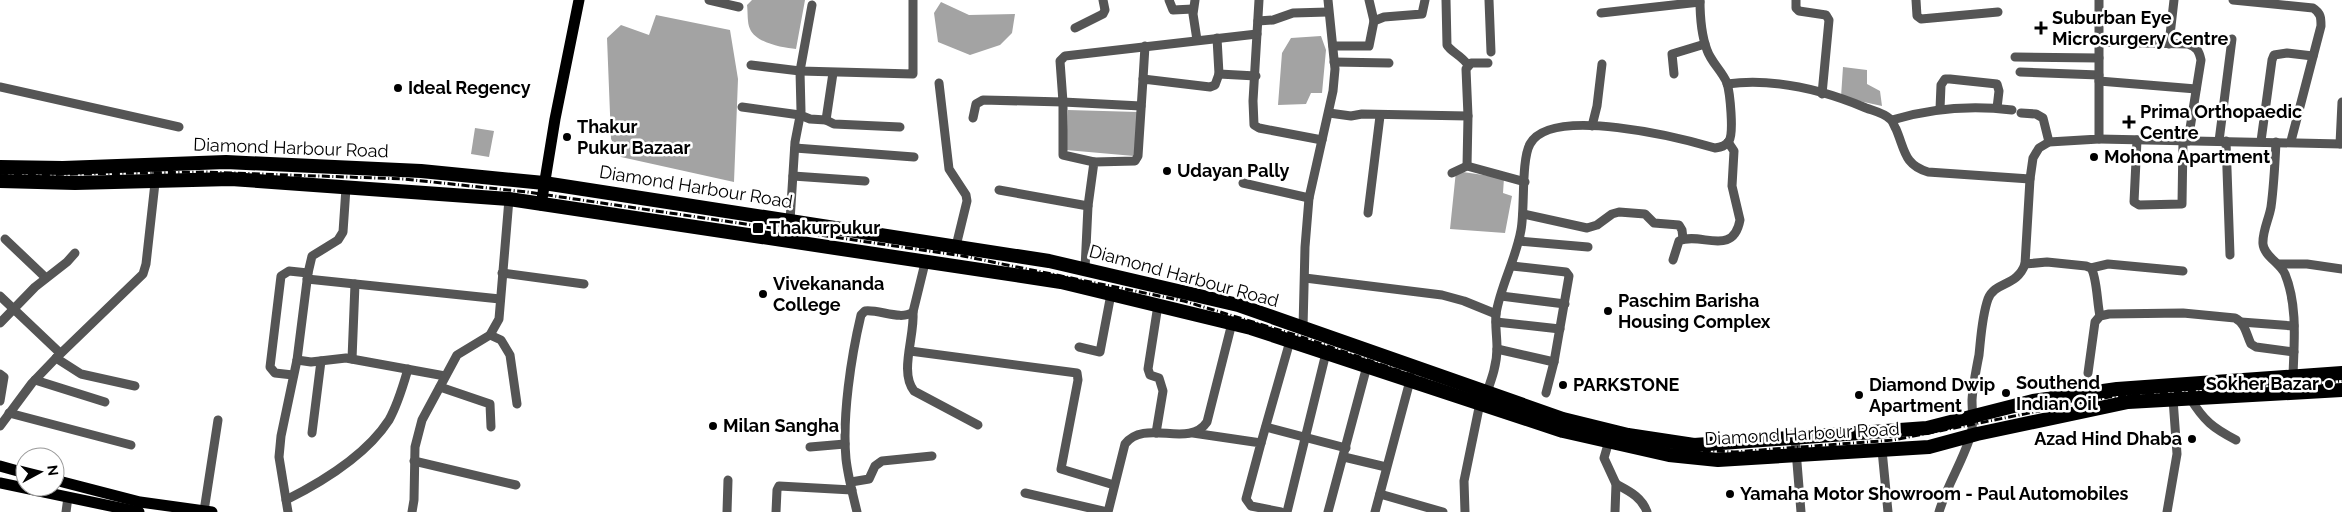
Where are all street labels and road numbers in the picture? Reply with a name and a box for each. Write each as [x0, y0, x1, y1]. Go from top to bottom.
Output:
street label: Diamond Harbour Road [193, 134, 389, 161]
street label: Diamond Harbour Road [598, 161, 794, 212]
street label: Diamond Harbour Road [1087, 240, 1281, 311]
street label: Diamond Harbour Road [1704, 418, 1900, 449]

